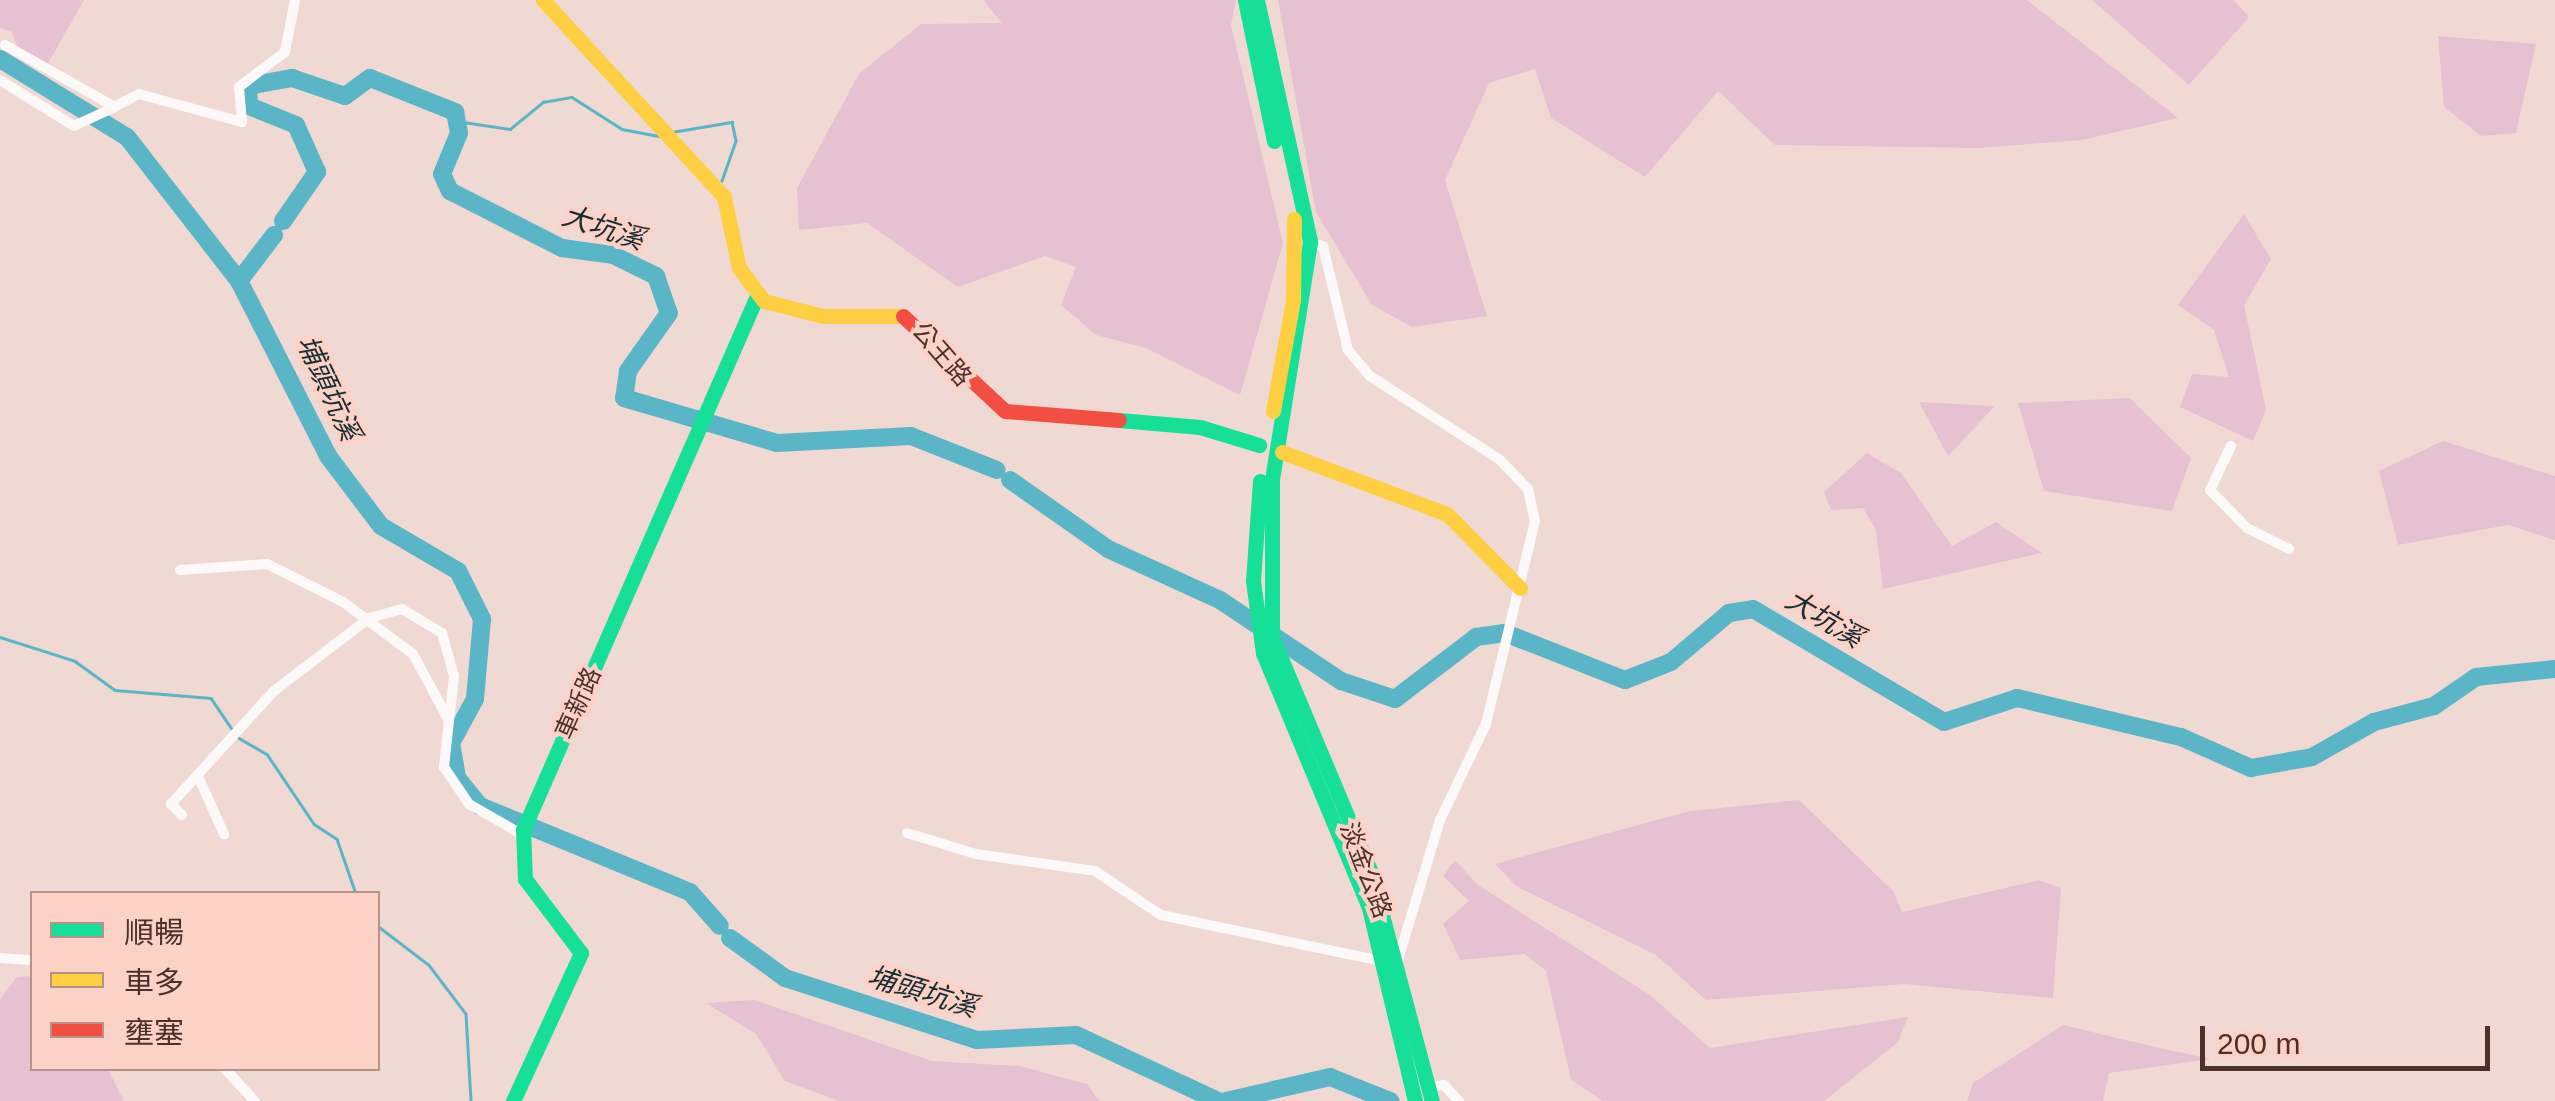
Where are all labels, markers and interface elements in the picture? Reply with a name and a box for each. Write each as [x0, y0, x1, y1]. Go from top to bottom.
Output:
water label: 大坑溪 [558, 199, 648, 257]
street label: 公王路 [906, 316, 978, 392]
water label: 埔頭坑溪 [289, 330, 367, 446]
water label: 大坑溪 [1779, 583, 1869, 655]
street label: 車新路 [549, 663, 607, 743]
street label: 淡金公路 [1334, 818, 1398, 922]
legend [30, 891, 380, 1071]
text: 順暢 [124, 916, 184, 949]
water label: 埔頭坑溪 [864, 960, 980, 1024]
text: 車多 [124, 966, 184, 999]
scale bar [2205, 1006, 2495, 1068]
text: 壅塞 [124, 1016, 184, 1049]
text: 200 m [2217, 1027, 2300, 1060]

